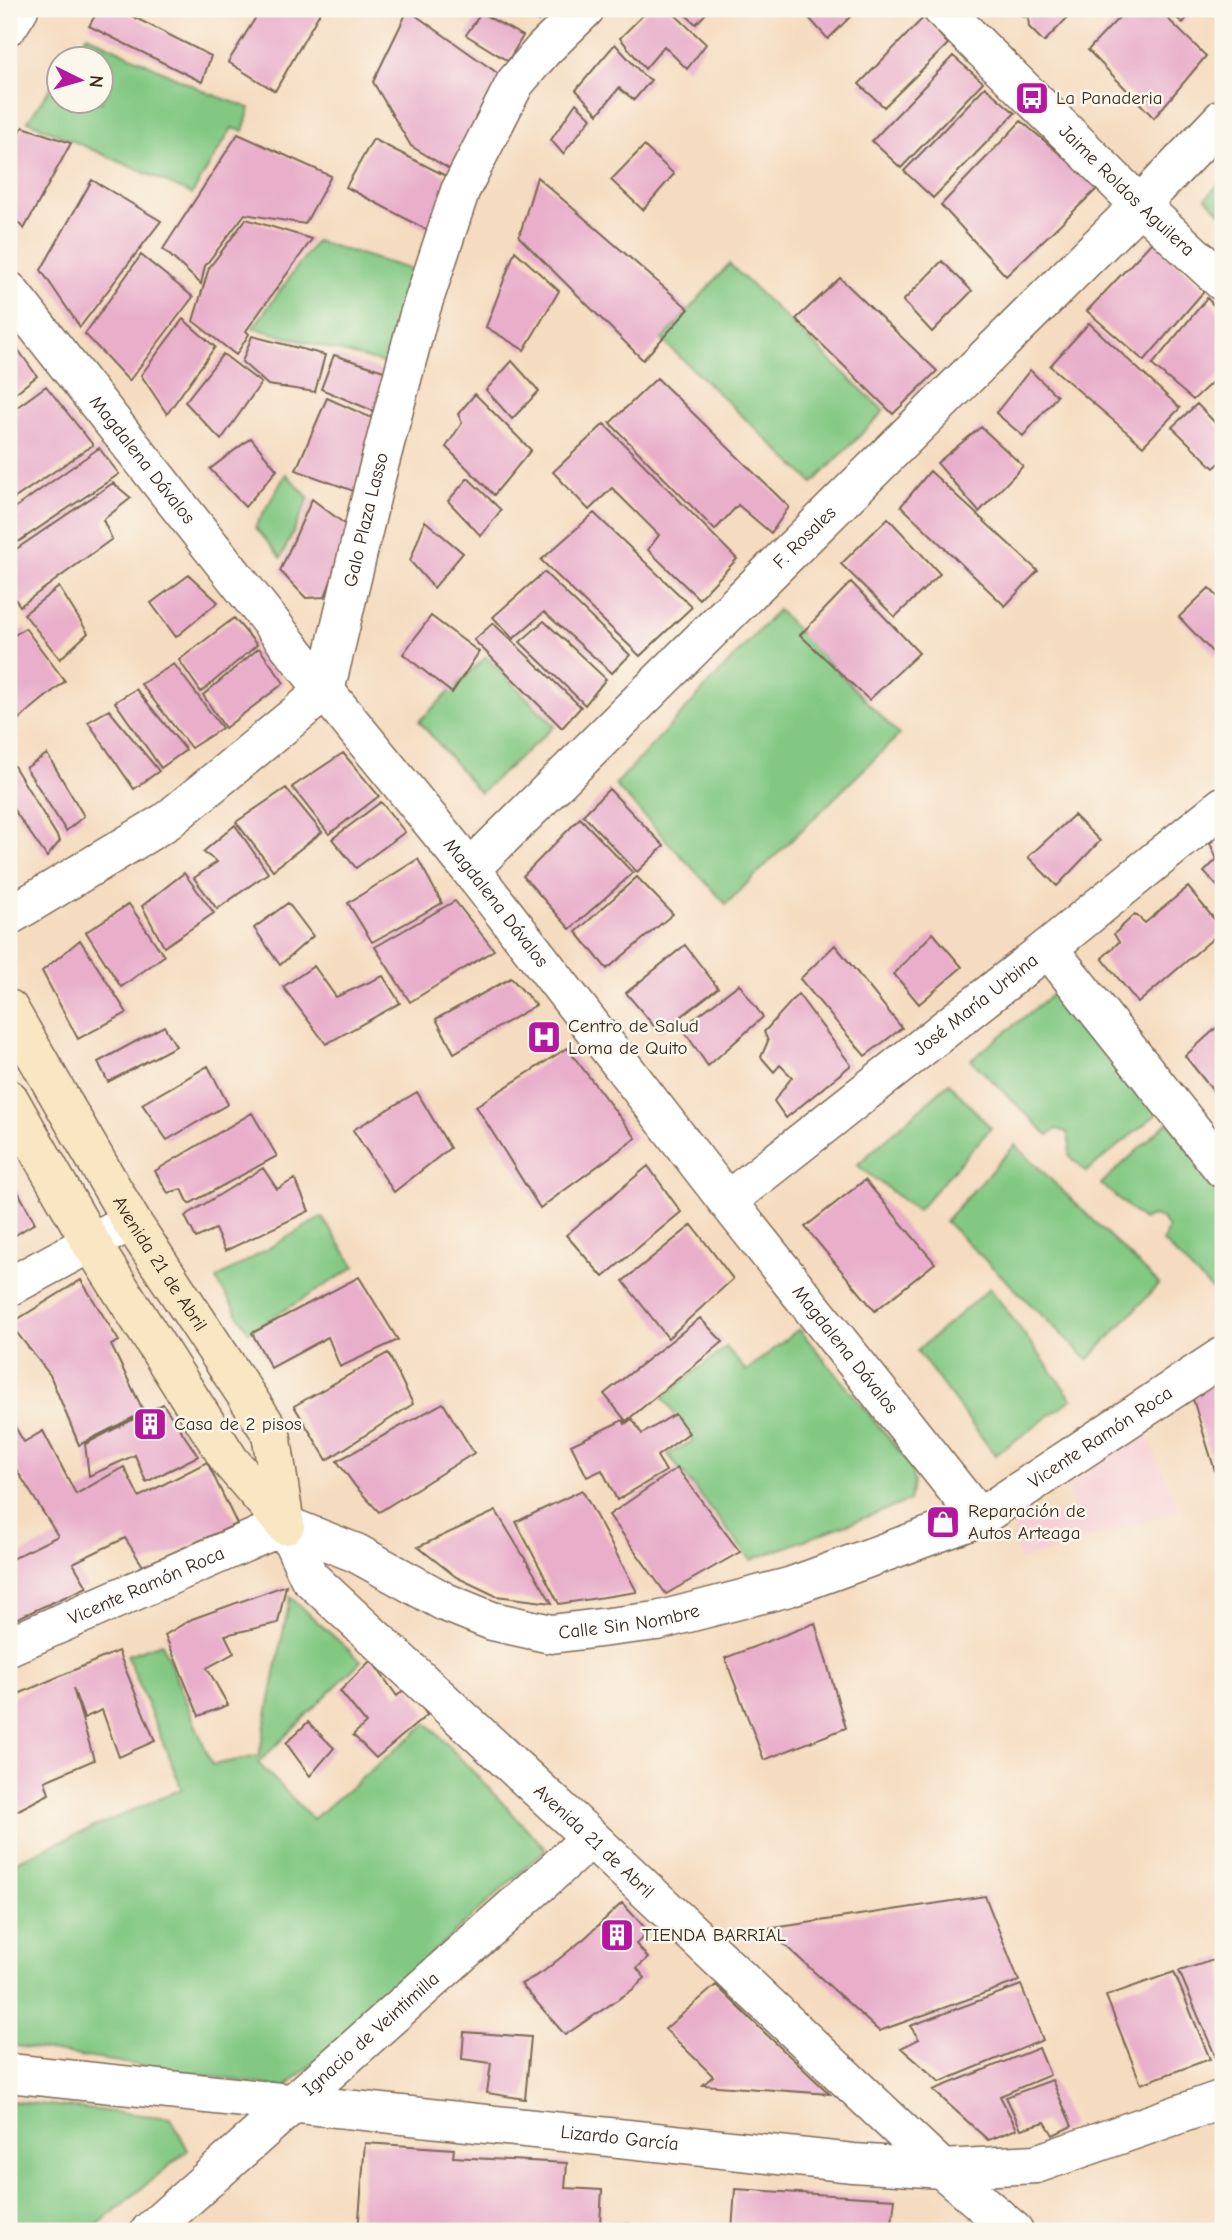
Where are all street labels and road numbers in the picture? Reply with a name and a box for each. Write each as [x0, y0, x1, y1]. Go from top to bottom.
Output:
street label: Jaime Roldos Aguilera [1054, 120, 1199, 261]
street label: Magdalena Dávalos [85, 391, 200, 528]
street label: Galo Plaza Lasso [339, 450, 393, 589]
street label: F. Rosales [768, 502, 841, 573]
street label: Magdalena Dávalos [439, 834, 553, 972]
street label: José María Urbina [910, 949, 1042, 1060]
street label: Avenida 21 de Abril [108, 1192, 212, 1335]
street label: Magdalena Dávalos [788, 1281, 903, 1418]
street label: Vicente Ramón Roca [1024, 1382, 1177, 1493]
street label: Vicente Ramón Roca [65, 1542, 228, 1630]
street label: Calle Sin Nombre [557, 1600, 702, 1644]
street label: Avenida 21 de Abril [529, 1780, 659, 1903]
street label: Ignacio de Veintimilla [298, 1968, 444, 2101]
street label: Lizardo García [559, 2121, 680, 2155]

